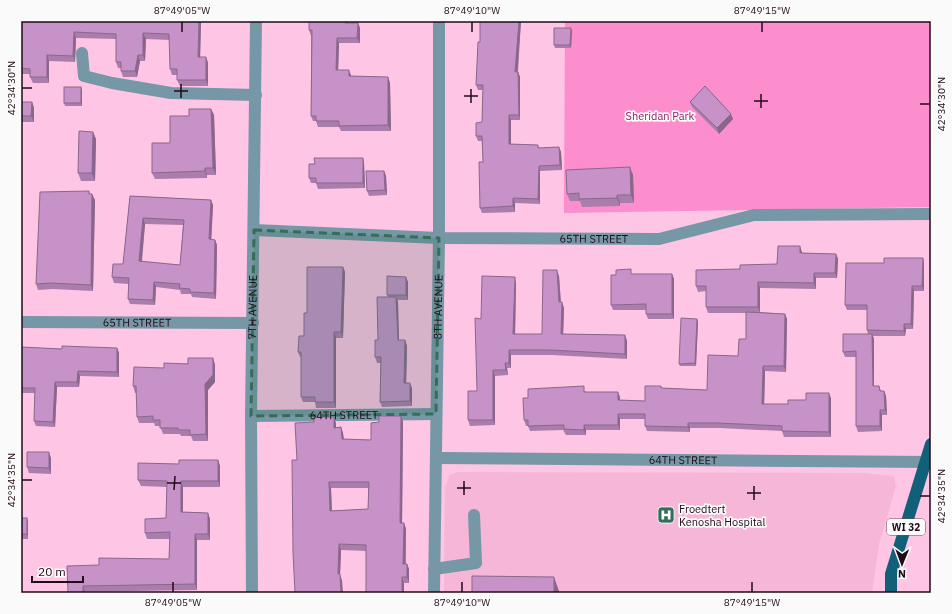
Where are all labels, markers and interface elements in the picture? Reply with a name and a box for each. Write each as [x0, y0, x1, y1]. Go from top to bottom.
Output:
text: 87°49'05"W [154, 4, 210, 17]
text: 87°49'10"W [444, 4, 500, 17]
text: 87°49'15"W [734, 4, 790, 17]
text: 42°34'30"N [5, 61, 18, 115]
text: 42°34'30"N [935, 77, 948, 131]
park label: Sheridan Park [626, 109, 695, 123]
street label: 65TH STREET [559, 232, 629, 246]
street label: 7TH AVENUE [245, 275, 260, 339]
street label: 8TH AVENUE [431, 275, 445, 339]
street label: 65TH STREET [103, 315, 172, 330]
street label: 64TH STREET [310, 408, 379, 422]
text: 42°34'35"N [5, 453, 18, 507]
street label: 64TH STREET [649, 453, 718, 467]
text: 42°34'35"N [935, 469, 948, 523]
place label: Froedtert Kenosha Hospital [679, 502, 765, 529]
hospital icon: Froedtert Kenosha Hospital [656, 505, 676, 525]
road number: WI 32 [887, 519, 925, 535]
north arrow [882, 544, 922, 584]
scale bar [32, 558, 83, 584]
text: 20 m [38, 564, 66, 579]
text: N [898, 567, 906, 581]
text: 87°49'05"W [145, 596, 201, 609]
text: 87°49'10"W [434, 596, 490, 609]
text: 87°49'15"W [724, 596, 780, 609]

